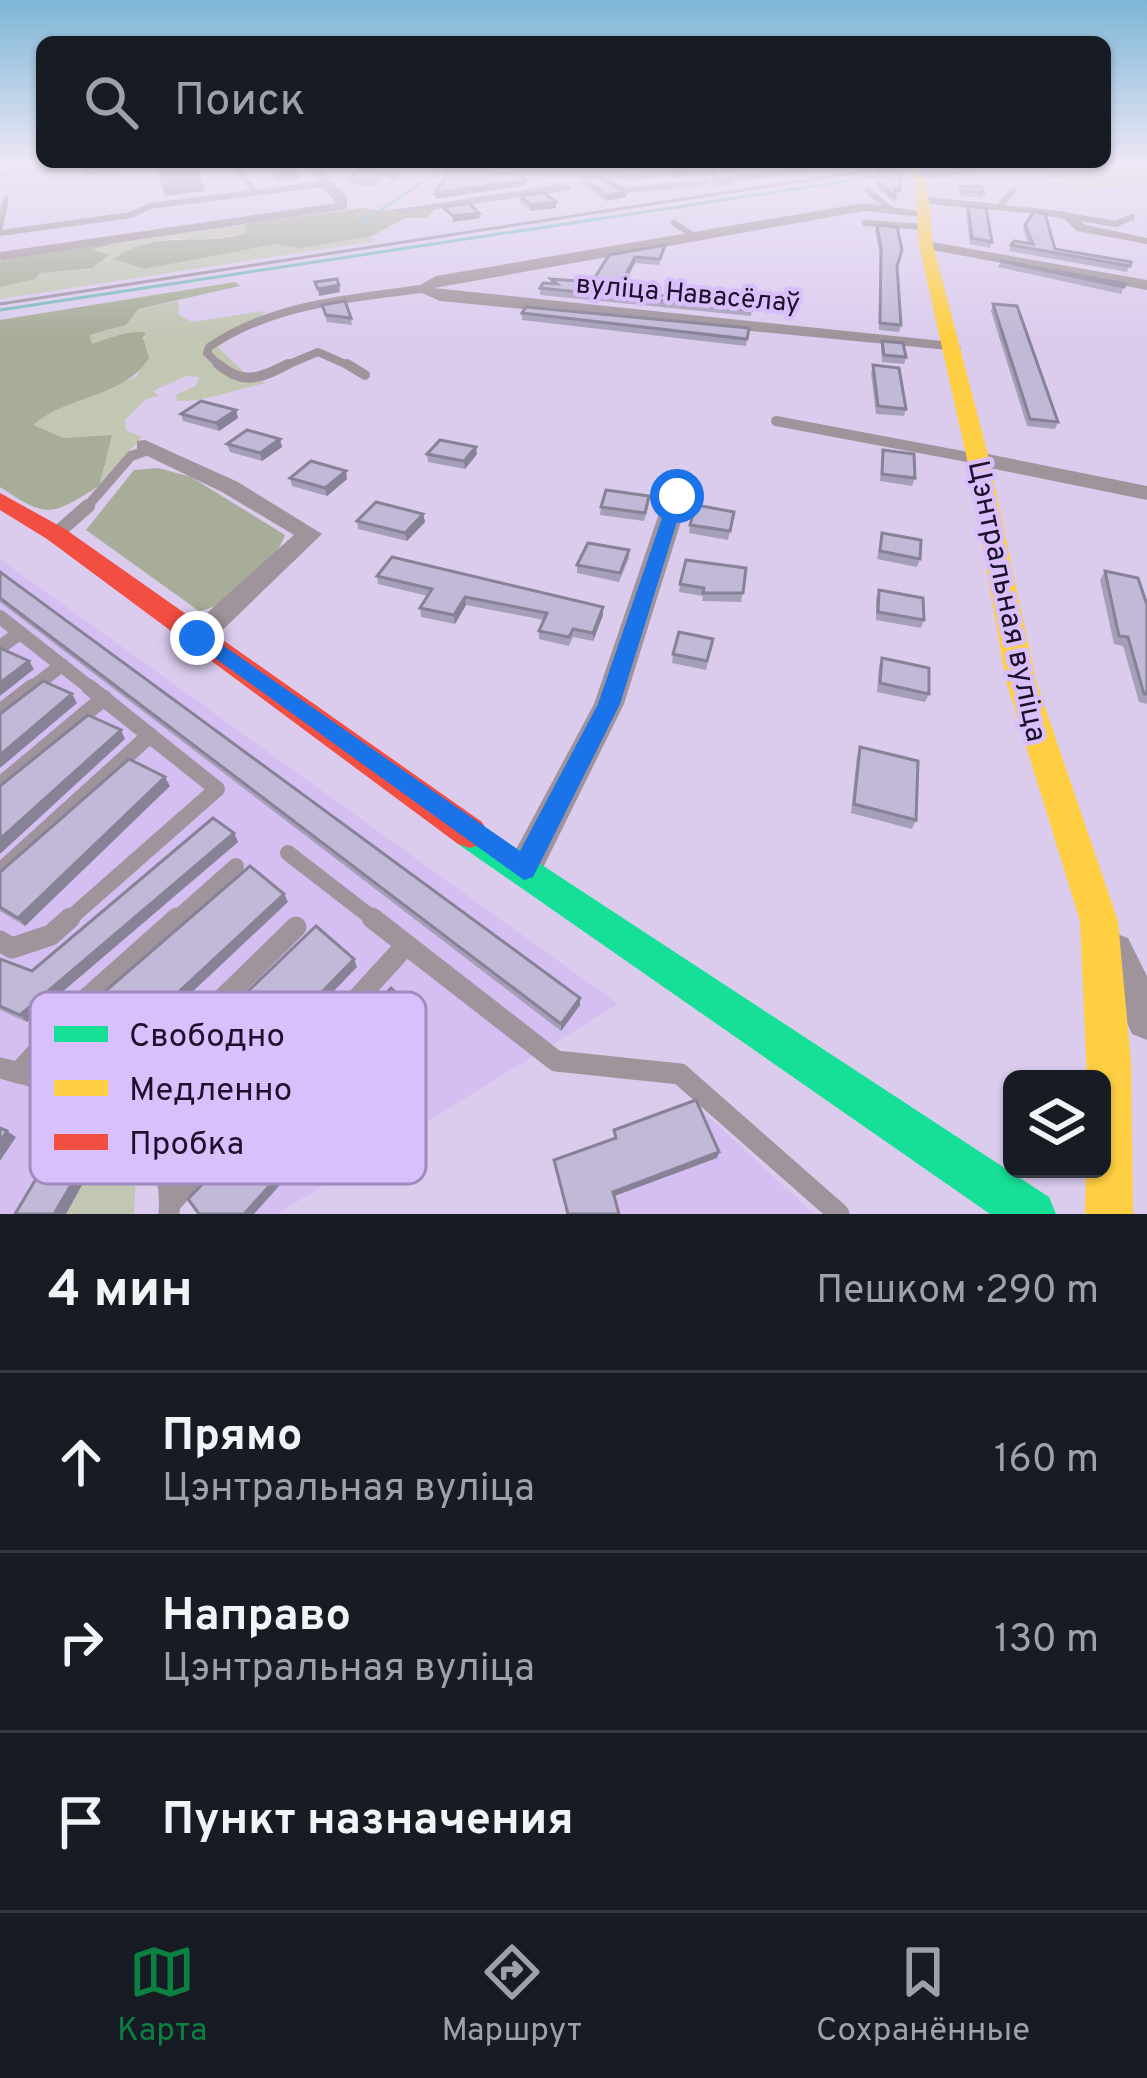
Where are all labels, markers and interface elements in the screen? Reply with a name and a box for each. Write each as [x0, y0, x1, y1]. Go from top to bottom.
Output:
search box [36, 36, 1111, 168]
icon: search [78, 69, 144, 135]
text: Поиск [174, 74, 305, 131]
street label: вуліца Навасёлаў [574, 268, 801, 322]
street label: Цэнтральная вуліца [958, 457, 1053, 746]
route start [650, 469, 704, 523]
route end [170, 611, 224, 665]
legend [30, 992, 426, 1184]
text: Свободно [129, 1017, 285, 1059]
map controls [1003, 1070, 1111, 1178]
button: layers [1003, 1070, 1111, 1178]
text: Медленно [129, 1071, 292, 1113]
text: Пробка [129, 1125, 244, 1167]
text: 4 мин [48, 1260, 193, 1325]
text: Пешком · 290 m [816, 1268, 1099, 1317]
text: Прямо [162, 1409, 303, 1466]
icon: ahead [48, 1429, 114, 1495]
text: 160 m [994, 1437, 1099, 1486]
text: Цэнтральная вуліца [162, 1466, 535, 1515]
text: Направо [162, 1589, 351, 1646]
icon: right [48, 1609, 114, 1675]
text: 130 m [994, 1617, 1099, 1666]
text: Цэнтральная вуліца [162, 1646, 535, 1695]
icon: arrive [48, 1789, 114, 1855]
text: Пункт назначения [162, 1793, 574, 1850]
tab: Карта [117, 1939, 207, 2053]
tab: Маршрут [441, 1939, 582, 2053]
tab: Сохранённые [816, 1939, 1030, 2053]

